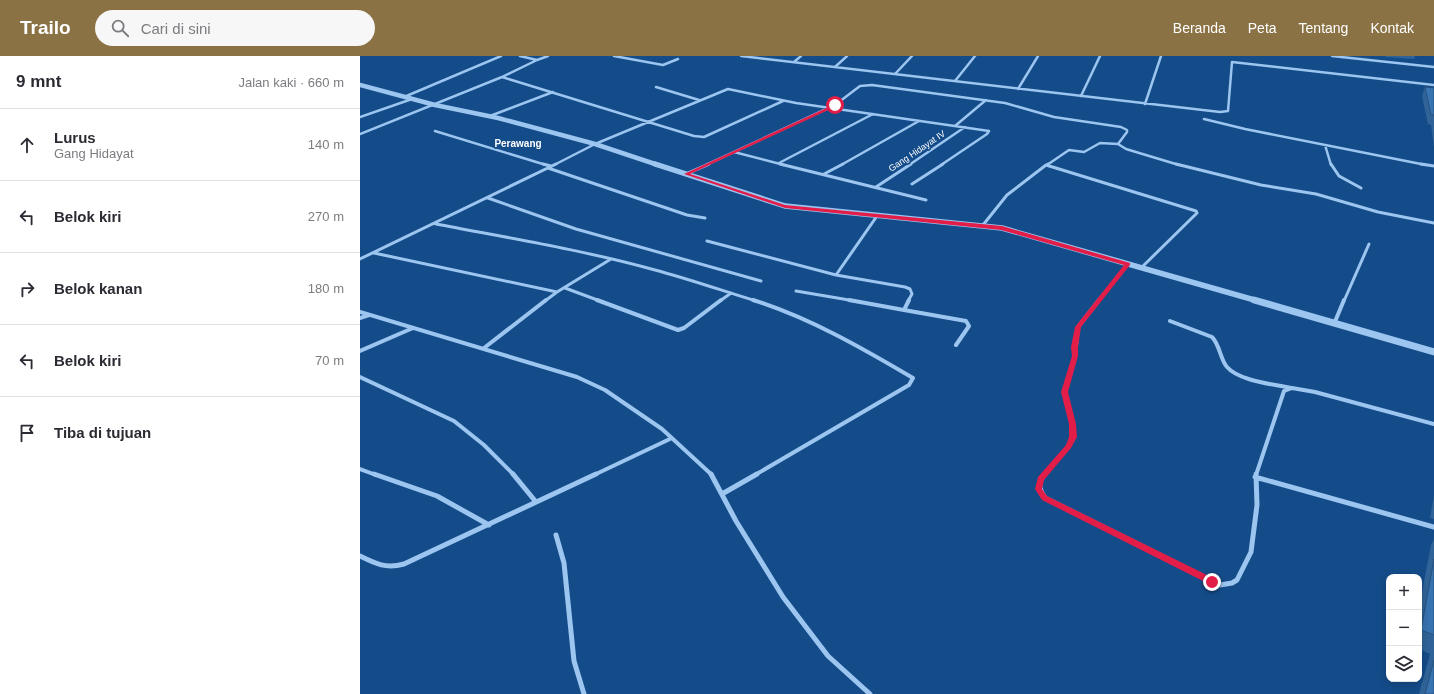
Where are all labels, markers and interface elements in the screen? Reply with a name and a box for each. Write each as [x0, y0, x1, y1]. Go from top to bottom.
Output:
search box [95, 10, 375, 46]
text: Trailo [20, 17, 71, 38]
icon: search [109, 17, 131, 39]
text: Cari di sini [141, 20, 211, 37]
text: Beranda [1173, 20, 1226, 36]
text: Peta [1248, 20, 1277, 36]
text: Tentang [1299, 20, 1348, 36]
text: Kontak [1370, 20, 1414, 36]
text: 9 mnt [16, 72, 61, 91]
text: Jalan kaki · 660 m [239, 75, 344, 90]
route start [826, 96, 844, 114]
street label: Gang Hidayat IV [887, 128, 947, 174]
text: Lurus [54, 129, 96, 146]
icon: ahead [16, 134, 38, 156]
text: 140 m [308, 137, 344, 152]
district label: Perawang [494, 138, 542, 149]
text: Gang Hidayat [54, 146, 134, 161]
icon: left [16, 206, 38, 228]
text: Belok kiri [54, 208, 122, 225]
text: 270 m [308, 209, 344, 224]
icon: right [16, 278, 38, 300]
text: Belok kanan [54, 280, 142, 297]
text: 180 m [308, 281, 344, 296]
icon: left [16, 350, 38, 372]
text: Belok kiri [54, 352, 122, 369]
text: 70 m [315, 353, 344, 368]
icon: arrive [16, 422, 38, 444]
text: Tiba di tujuan [54, 424, 151, 441]
route end [1203, 573, 1221, 591]
map controls [1386, 574, 1422, 682]
button: + [1386, 574, 1422, 610]
button: − [1386, 610, 1422, 646]
button: layers [1386, 646, 1422, 682]

